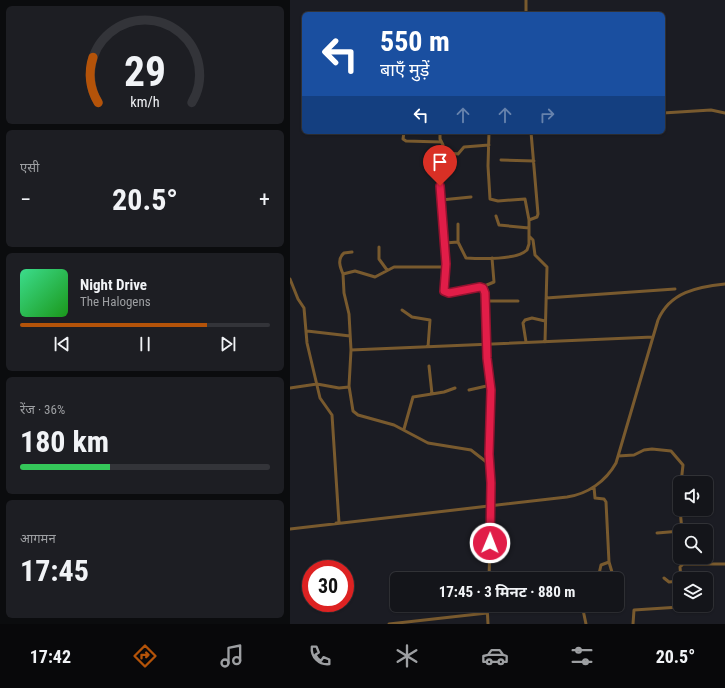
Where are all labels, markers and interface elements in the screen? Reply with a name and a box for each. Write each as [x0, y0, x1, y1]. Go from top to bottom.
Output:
text: 550 m [380, 25, 450, 58]
icon: left [314, 28, 366, 80]
text: 29 [124, 47, 166, 96]
text: बाएँ मुड़ें [380, 59, 429, 80]
text: km/h [130, 93, 160, 109]
icon: left [410, 104, 432, 126]
icon: ahead [452, 104, 474, 126]
icon: ahead [494, 104, 516, 126]
icon: right [536, 104, 558, 126]
pin [423, 145, 457, 186]
icon: arrive [429, 151, 451, 173]
text: एसी [20, 160, 39, 175]
text: 20.5° [112, 182, 178, 217]
text: − [20, 187, 31, 212]
text: + [259, 187, 270, 212]
text: Night Drive [80, 276, 147, 294]
text: The Halogens [80, 294, 151, 309]
icon: previous [51, 333, 73, 355]
icon: pause [134, 333, 156, 355]
icon: next [217, 333, 239, 355]
text: रेंज · 36% [20, 402, 65, 417]
text: 180 km [20, 424, 109, 459]
map controls [673, 476, 713, 612]
button: sound [673, 476, 713, 516]
position arrow [469, 522, 511, 564]
button: search [673, 524, 713, 564]
text: आगमन [20, 531, 56, 546]
text: 17:45 [20, 553, 89, 588]
speed limit sign: 30 [302, 560, 354, 612]
button: layers [673, 572, 713, 612]
text: 17:45 · 3 मिनट · 880 m [439, 583, 575, 601]
icon: directions [131, 642, 159, 670]
icon: music [218, 642, 246, 670]
icon: phone [306, 642, 334, 670]
icon: climate [393, 642, 421, 670]
icon: car [481, 642, 509, 670]
icon: filters [568, 642, 596, 670]
text: 17:42 [30, 646, 71, 667]
text: 20.5° [656, 646, 695, 667]

